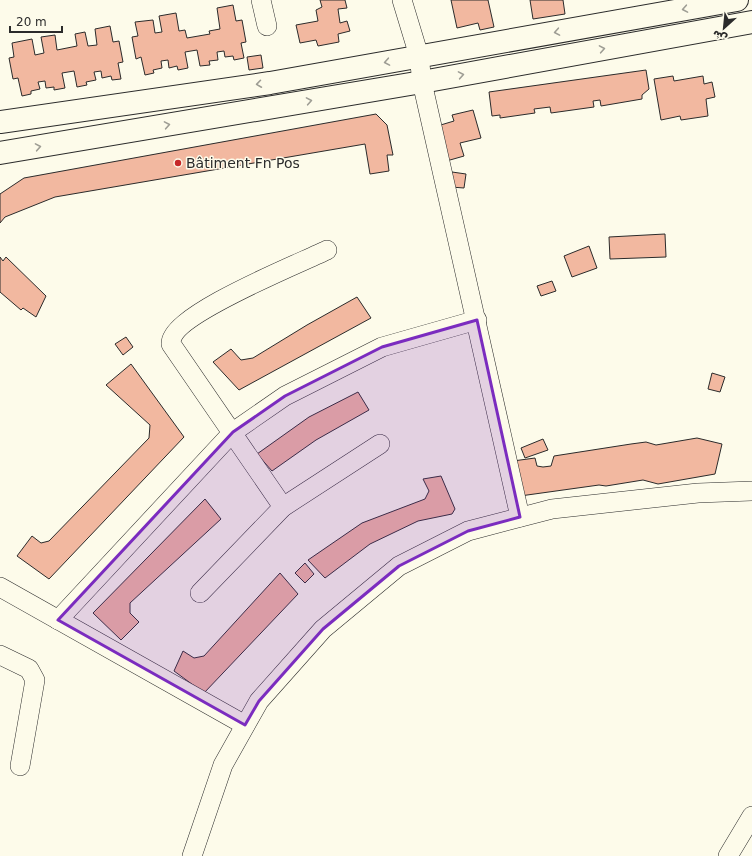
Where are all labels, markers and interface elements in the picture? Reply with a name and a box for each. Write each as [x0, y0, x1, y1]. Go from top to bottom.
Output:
one-way arrow [682, 4, 688, 13]
scale bar [10, 8, 62, 34]
north arrow [704, 8, 744, 48]
text: 20 m [16, 15, 47, 29]
one-way arrow [554, 27, 560, 35]
text: ش [710, 27, 729, 46]
one-way arrow [599, 45, 605, 54]
one-way arrow [384, 57, 390, 65]
one-way arrow [458, 71, 464, 80]
one-way arrow [256, 79, 262, 88]
one-way arrow [306, 97, 312, 106]
one-way arrow [164, 121, 170, 130]
one-way arrow [35, 143, 42, 152]
place label: Bâtiment Fn Pos [186, 155, 300, 171]
marker: Bâtiment Fn Pos [173, 158, 183, 168]

